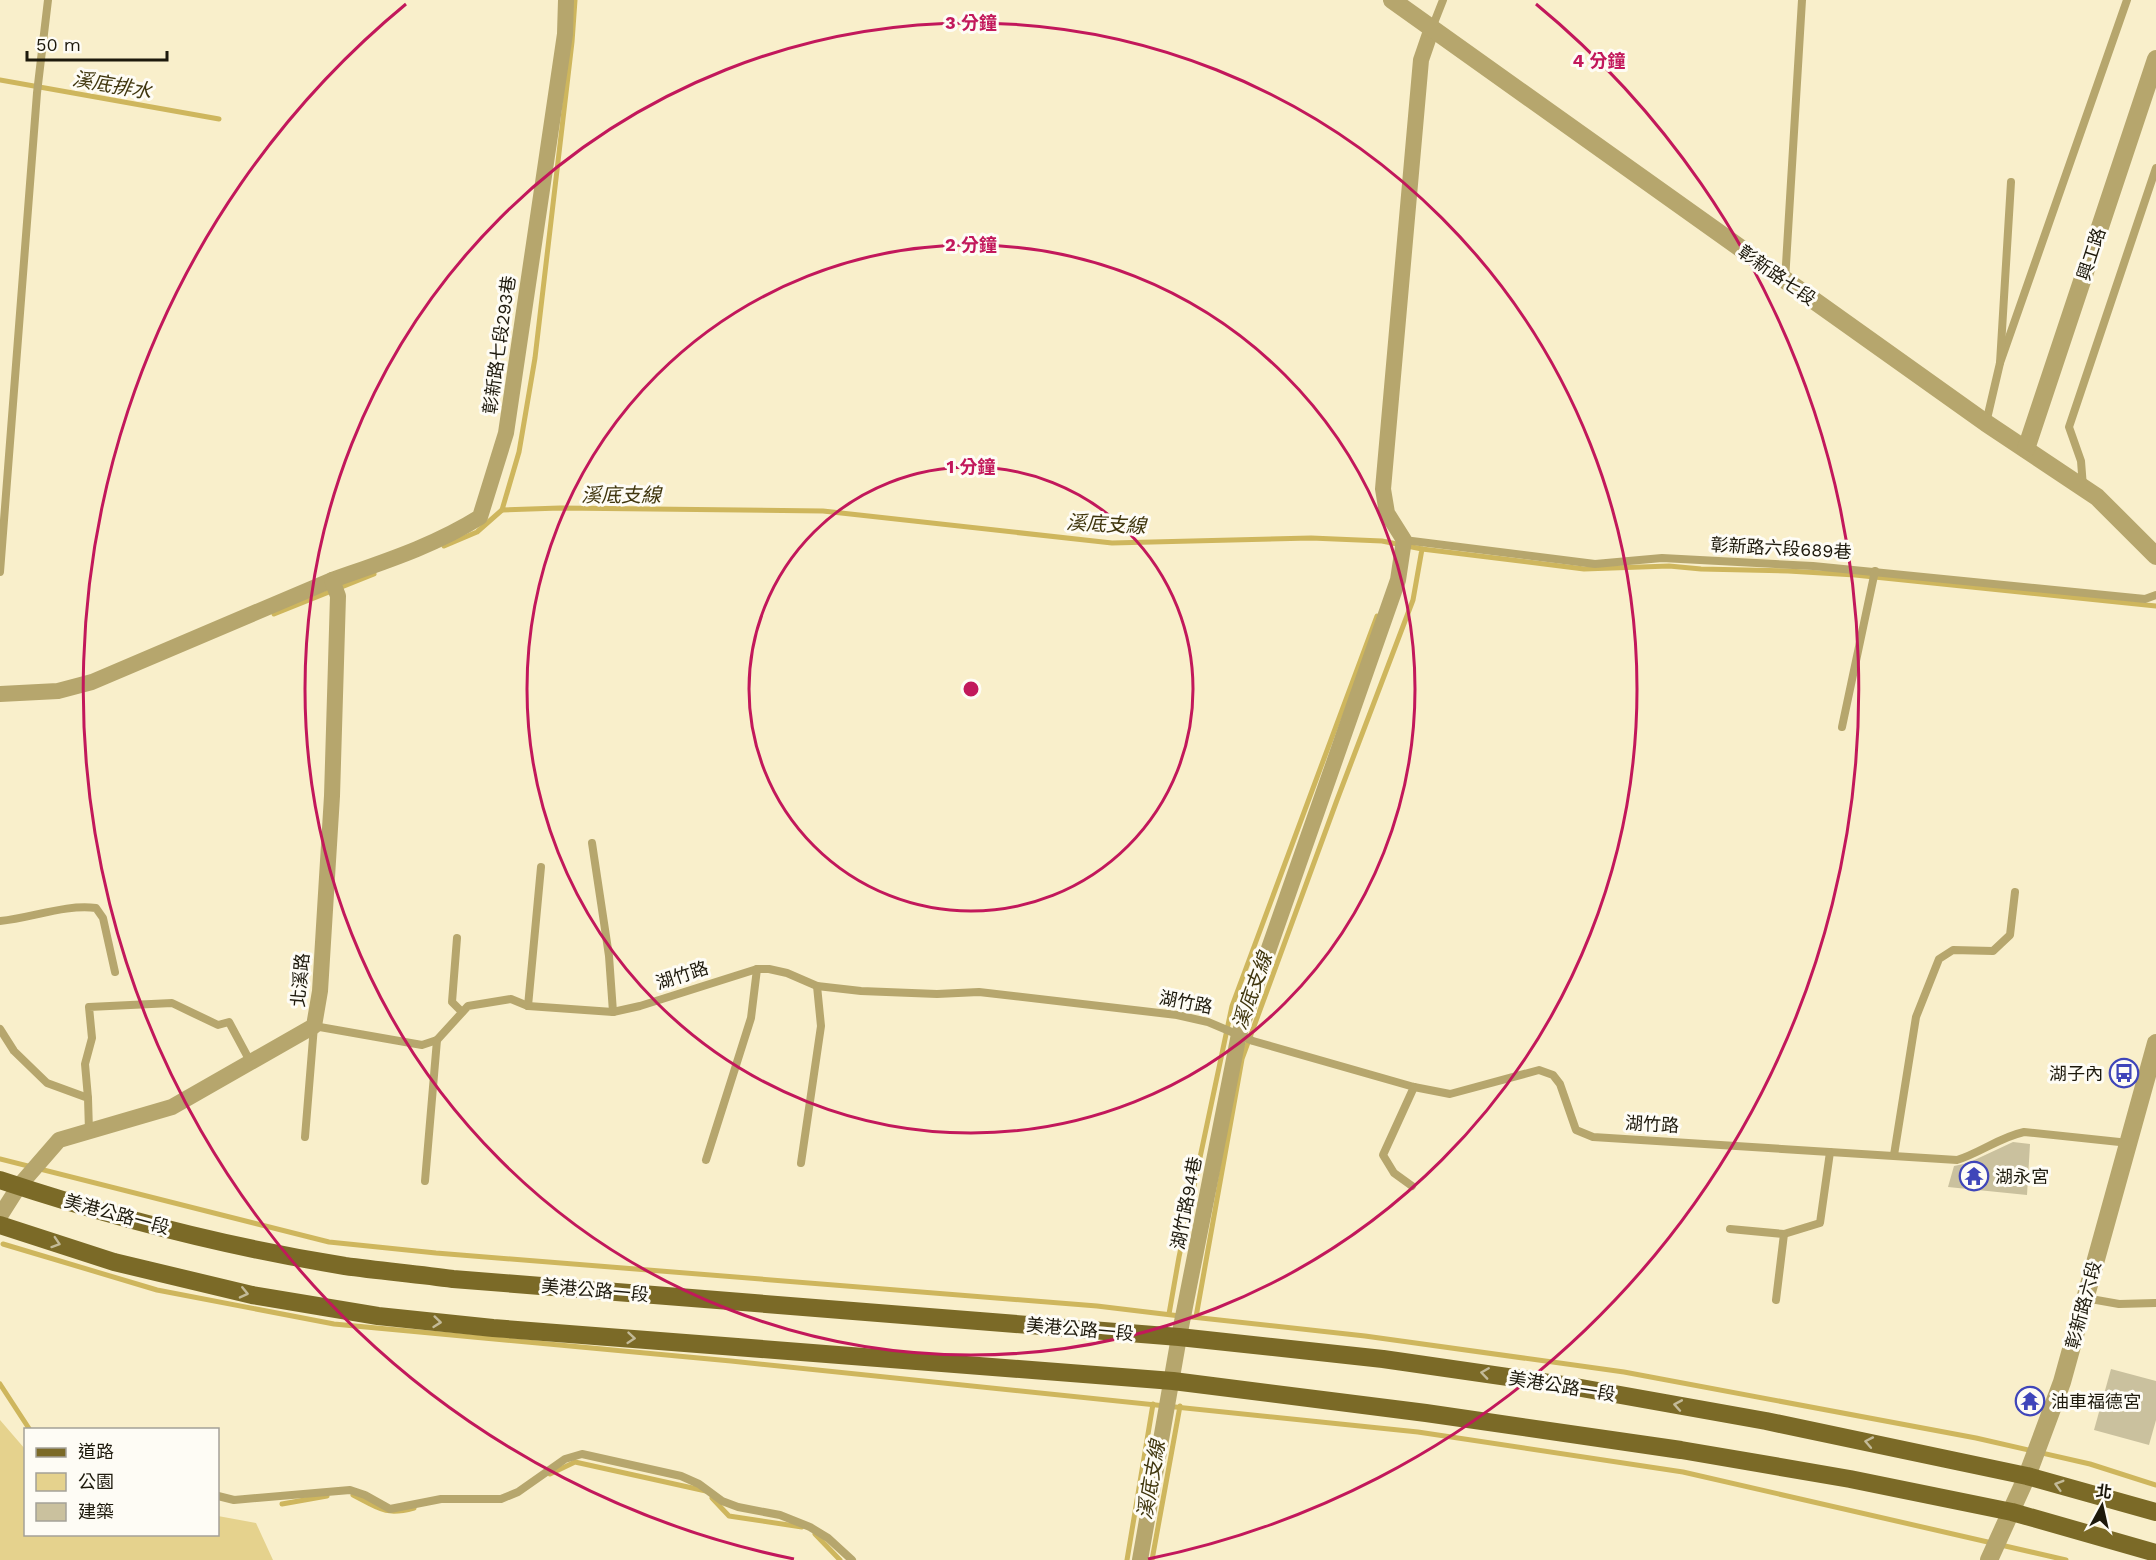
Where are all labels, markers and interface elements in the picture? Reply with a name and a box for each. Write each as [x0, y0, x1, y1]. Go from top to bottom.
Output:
text: 3 分鐘 [945, 12, 997, 33]
scale bar [27, 24, 166, 62]
text: 50 m [36, 34, 81, 55]
text: 4 分鐘 [1573, 50, 1625, 71]
water label: 溪底排水 [71, 66, 154, 104]
street label: 興工路 [2073, 225, 2109, 283]
text: 2 分鐘 [945, 234, 997, 255]
street label: 彰新路七段 [1734, 241, 1820, 309]
street label: 彰新路七段293巷 [479, 274, 519, 416]
text: 1 分鐘 [947, 456, 995, 477]
water label: 溪底支線 [581, 483, 663, 507]
water label: 溪底支線 [1065, 510, 1149, 538]
street label: 彰新路六段689巷 [1710, 534, 1852, 562]
centre of rings [961, 679, 981, 699]
water label: 溪底支線 [1227, 947, 1278, 1033]
street label: 北溪路 [287, 952, 313, 1008]
street label: 湖竹路 [653, 957, 711, 993]
street label: 湖竹路 [1157, 987, 1215, 1017]
bus stop icon: 湖子內 [2108, 1057, 2140, 1089]
place label: 湖子內 [2049, 1063, 2103, 1084]
street label: 湖竹路 [1624, 1112, 1680, 1136]
street label: 湖竹路94巷 [1167, 1155, 1205, 1251]
temple icon: 湖永宮 [1958, 1160, 1990, 1192]
place label: 湖永宮 [1995, 1166, 2049, 1187]
street label: 美港公路一段 [62, 1190, 172, 1238]
one-way arrow [50, 1236, 61, 1248]
street label: 彰新路六段 [2061, 1259, 2105, 1351]
street label: 美港公路一段 [540, 1275, 650, 1305]
one-way arrow [239, 1285, 249, 1298]
street label: 美港公路一段 [1025, 1314, 1135, 1344]
one-way arrow [432, 1315, 441, 1328]
one-way arrow [627, 1331, 636, 1344]
street label: 美港公路一段 [1507, 1367, 1617, 1405]
one-way arrow [1481, 1368, 1490, 1380]
temple icon: 油車福德宮 [2014, 1385, 2046, 1417]
place label: 油車福德宮 [2051, 1391, 2141, 1412]
one-way arrow [1673, 1399, 1683, 1412]
legend [24, 1428, 219, 1536]
one-way arrow [1864, 1436, 1874, 1449]
water label: 溪底支線 [1132, 1437, 1170, 1521]
text: 道路 [78, 1441, 114, 1462]
text: 公園 [78, 1471, 114, 1492]
north arrow [2072, 1476, 2132, 1536]
one-way arrow [2054, 1480, 2065, 1492]
text: 北 [2095, 1481, 2113, 1502]
text: 建築 [78, 1501, 114, 1522]

